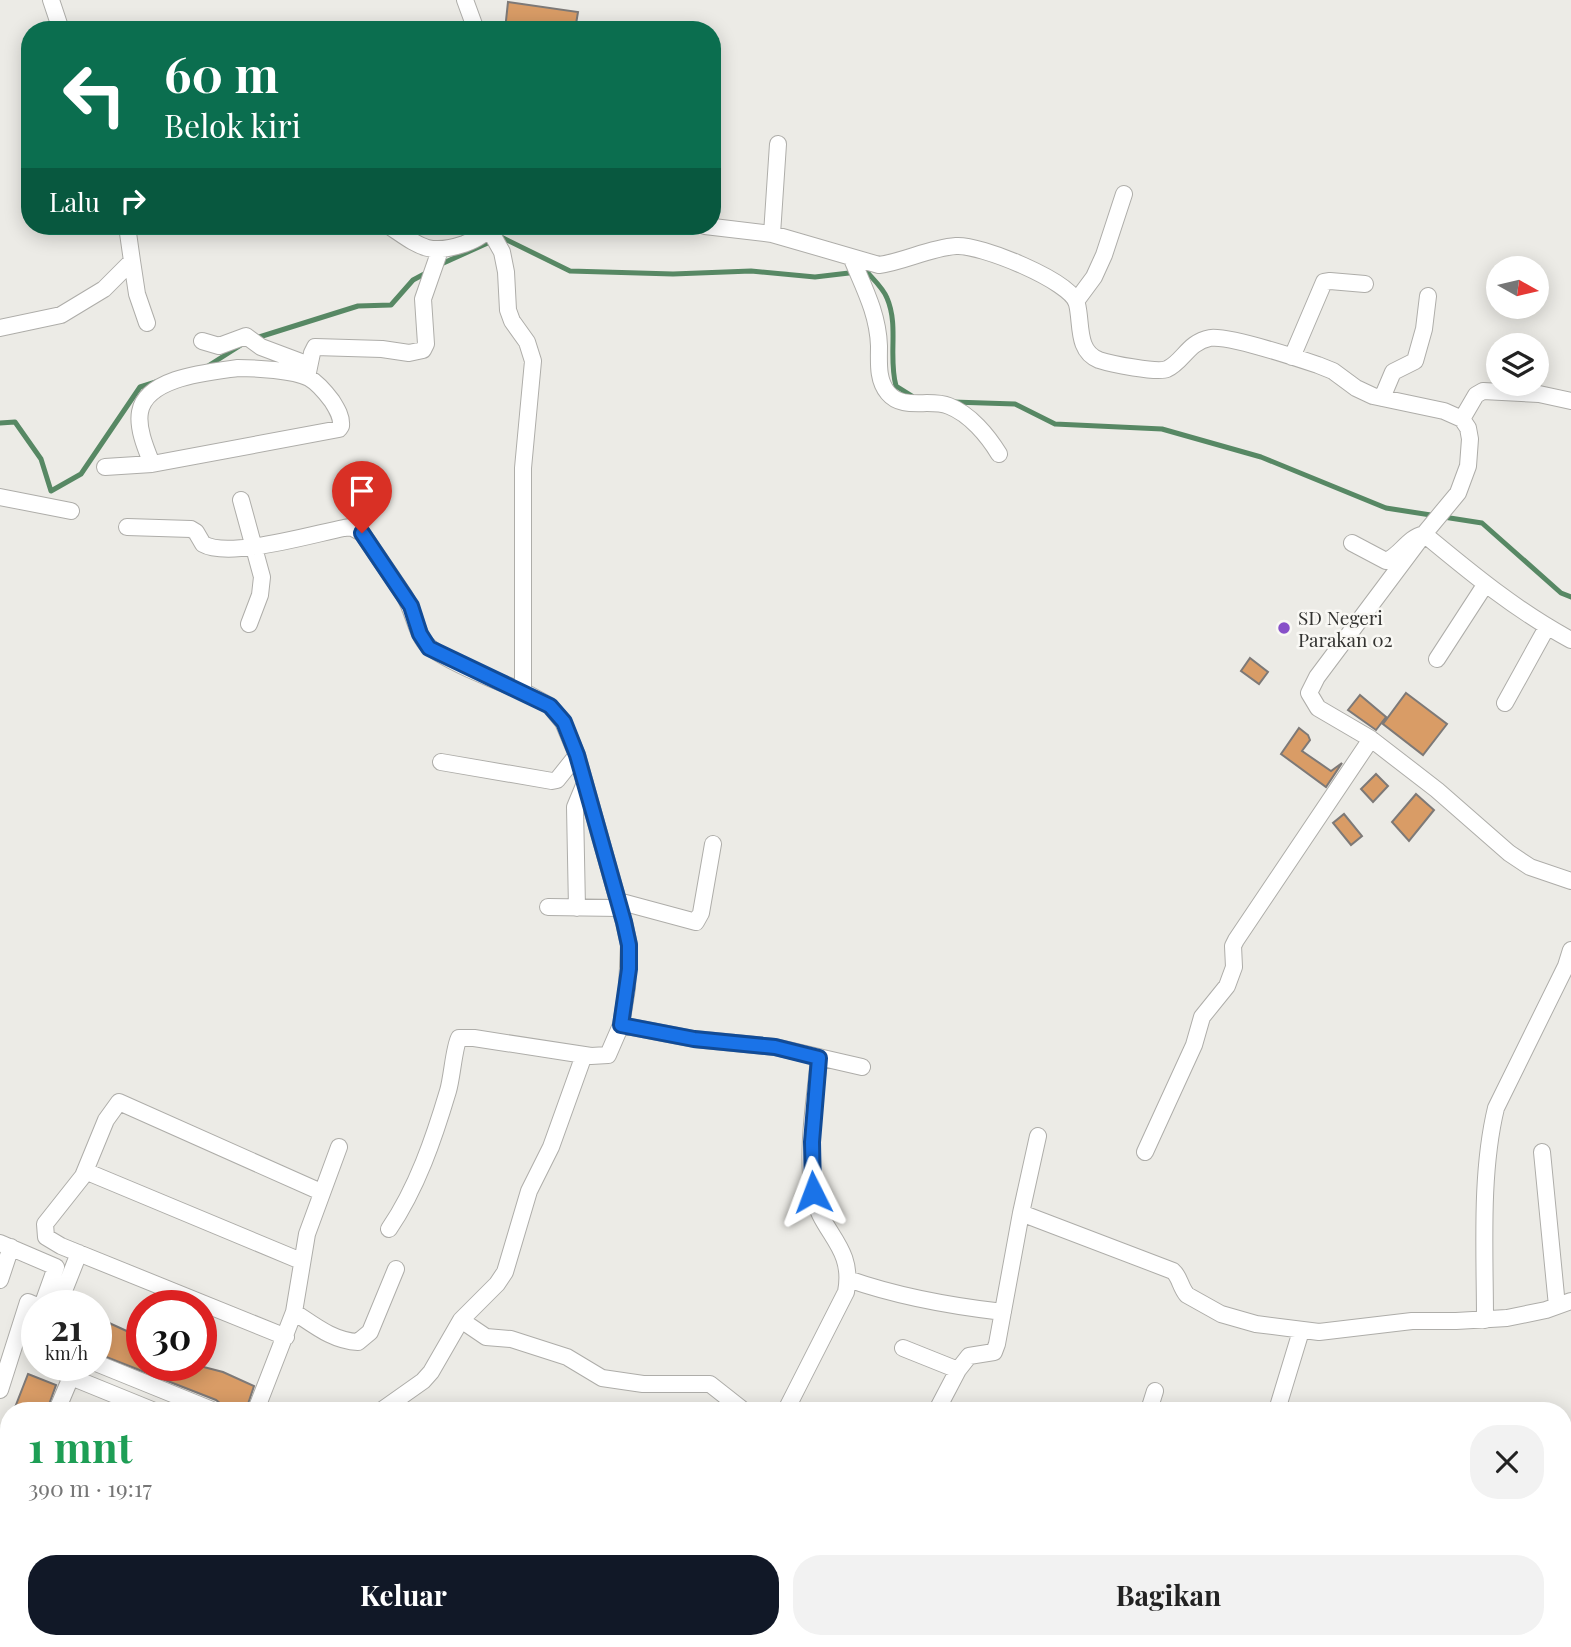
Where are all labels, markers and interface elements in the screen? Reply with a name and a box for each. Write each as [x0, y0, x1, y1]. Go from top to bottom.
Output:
text: 60 m [164, 40, 279, 105]
icon: left [49, 49, 140, 140]
text: Belok kiri [164, 103, 301, 146]
icon: right [114, 182, 152, 220]
text: Lalu [49, 184, 100, 219]
north arrow [1486, 256, 1549, 318]
map controls [1486, 256, 1549, 396]
button: layers [1486, 333, 1549, 396]
pin [332, 461, 392, 533]
icon: arrive [343, 472, 381, 510]
place label: SD Negeri Parakan 02 [1298, 604, 1393, 652]
marker: SD Negeri Parakan 02 [1276, 620, 1292, 636]
position arrow [776, 1155, 850, 1229]
speed limit sign: 30 [126, 1290, 217, 1381]
text: 21 [51, 1303, 82, 1350]
text: km/h [45, 1341, 88, 1365]
text: 1 mnt [28, 1418, 132, 1474]
button: close [1470, 1425, 1544, 1499]
text: 390 m · 19:17 [28, 1472, 152, 1503]
button: Keluar [28, 1555, 779, 1635]
button: Bagikan [793, 1555, 1544, 1635]

